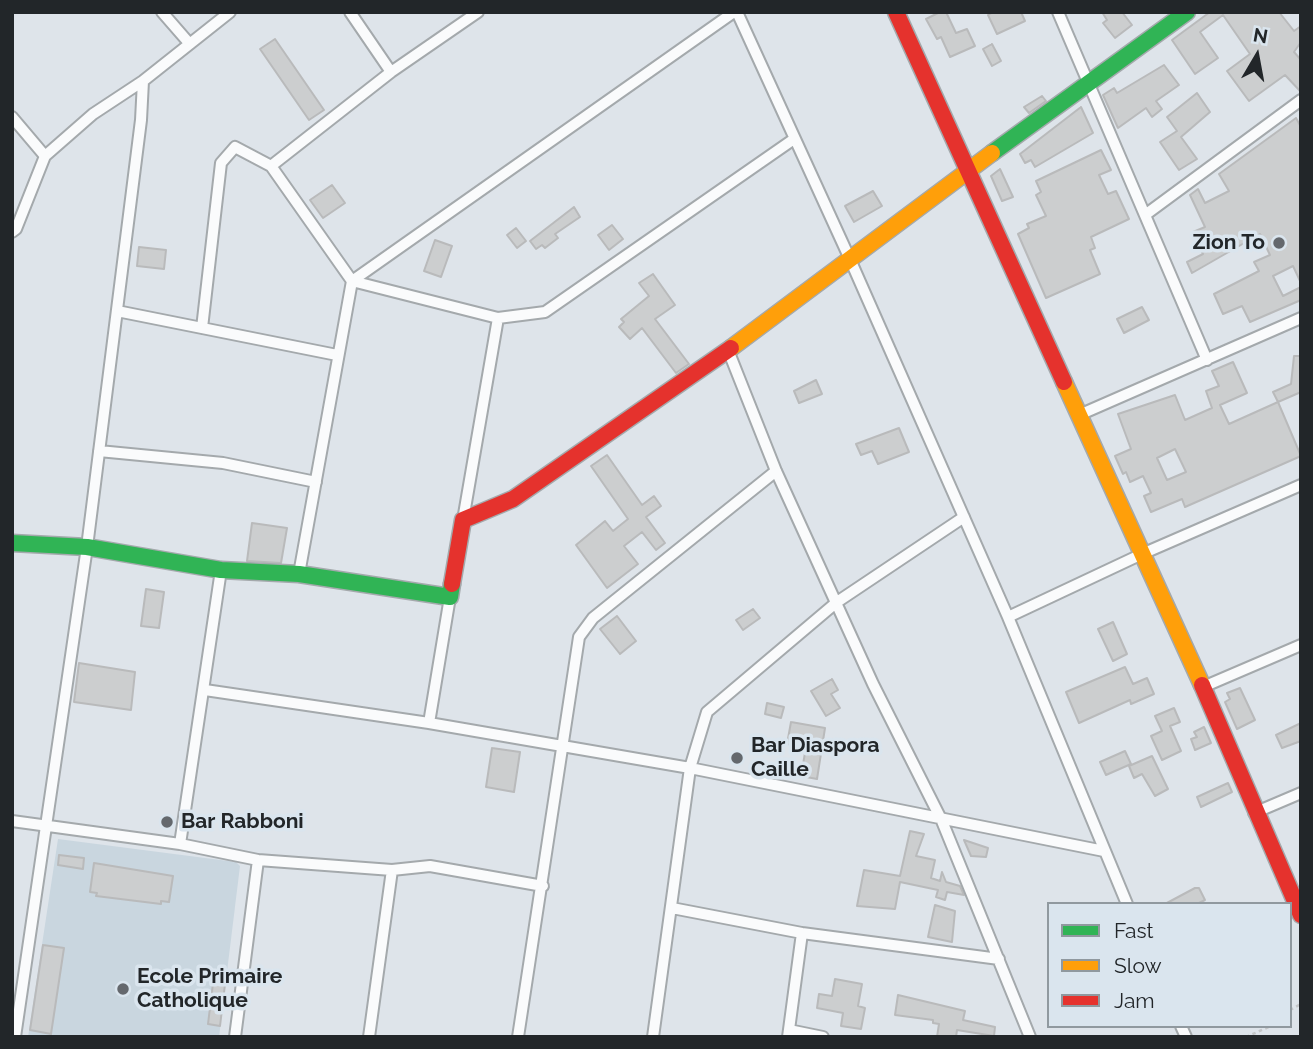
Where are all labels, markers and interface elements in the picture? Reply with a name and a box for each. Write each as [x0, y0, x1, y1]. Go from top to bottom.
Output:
north arrow [1222, 21, 1292, 91]
text: N [1252, 23, 1270, 47]
place label: Zion To [1192, 230, 1265, 256]
marker: Zion To [1271, 235, 1287, 251]
place label: Bar Diaspora Caille [751, 733, 879, 783]
marker: Bar Diaspora Caille [729, 750, 745, 766]
place label: Bar Rabboni [181, 809, 304, 835]
marker: Bar Rabboni [159, 814, 175, 830]
legend [1047, 902, 1292, 1028]
text: Fast [1114, 918, 1154, 943]
text: Slow [1114, 953, 1162, 978]
place label: Ecole Primaire Catholique [137, 964, 282, 1014]
marker: Ecole Primaire Catholique [115, 981, 131, 997]
text: Jam [1114, 988, 1155, 1013]

